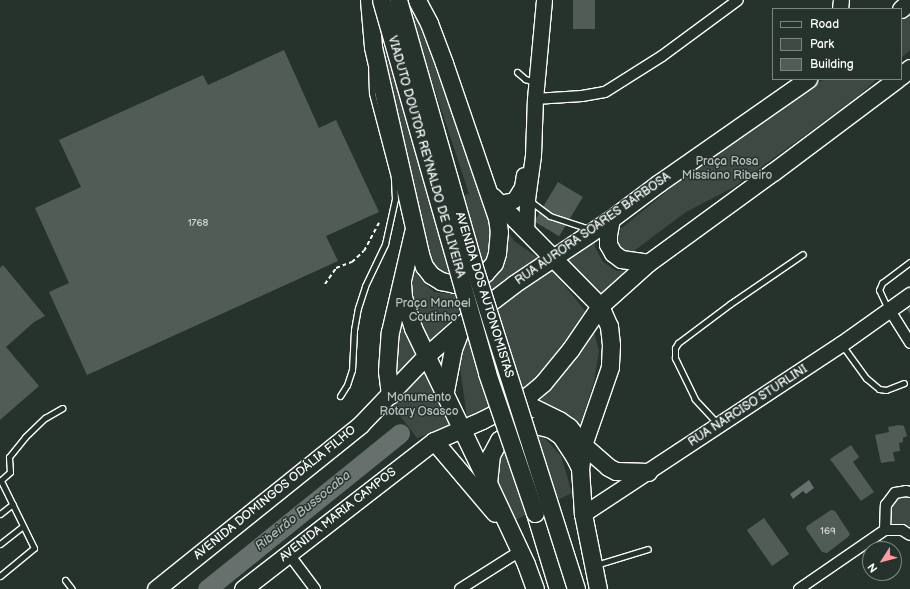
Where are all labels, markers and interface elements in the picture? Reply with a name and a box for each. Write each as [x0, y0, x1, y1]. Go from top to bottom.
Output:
legend [772, 8, 902, 80]
text: Road [810, 17, 839, 32]
street label: VIADUTO DOUTOR REYNALDO DE OLIVEIRA [384, 34, 468, 280]
text: Park [810, 37, 834, 52]
text: Building [810, 57, 854, 72]
park label: Praça Rosa Missiano Ribeiro [682, 155, 772, 183]
street label: RUA AURORA SOARES BARBOSA [512, 170, 674, 288]
street label: AVENIDA DOS AUTONOMISTAS [452, 210, 516, 380]
house number: 1768 [188, 218, 208, 230]
park label: Praça Manoel Coutinho [395, 297, 471, 325]
street label: RUA NARCISO STURLINI [686, 362, 810, 450]
park label: Monumento Rotary Osasco [379, 391, 459, 419]
street label: AVENIDA DOMINGOS ODÁLIA FILHO [191, 423, 359, 563]
street label: AVENIDA MARIA CAMPOS [277, 465, 399, 565]
water label: Ribeirão Bussocaba [252, 468, 354, 554]
house number: 169 [820, 526, 836, 538]
north arrow [862, 541, 902, 581]
text: N [865, 561, 880, 575]

